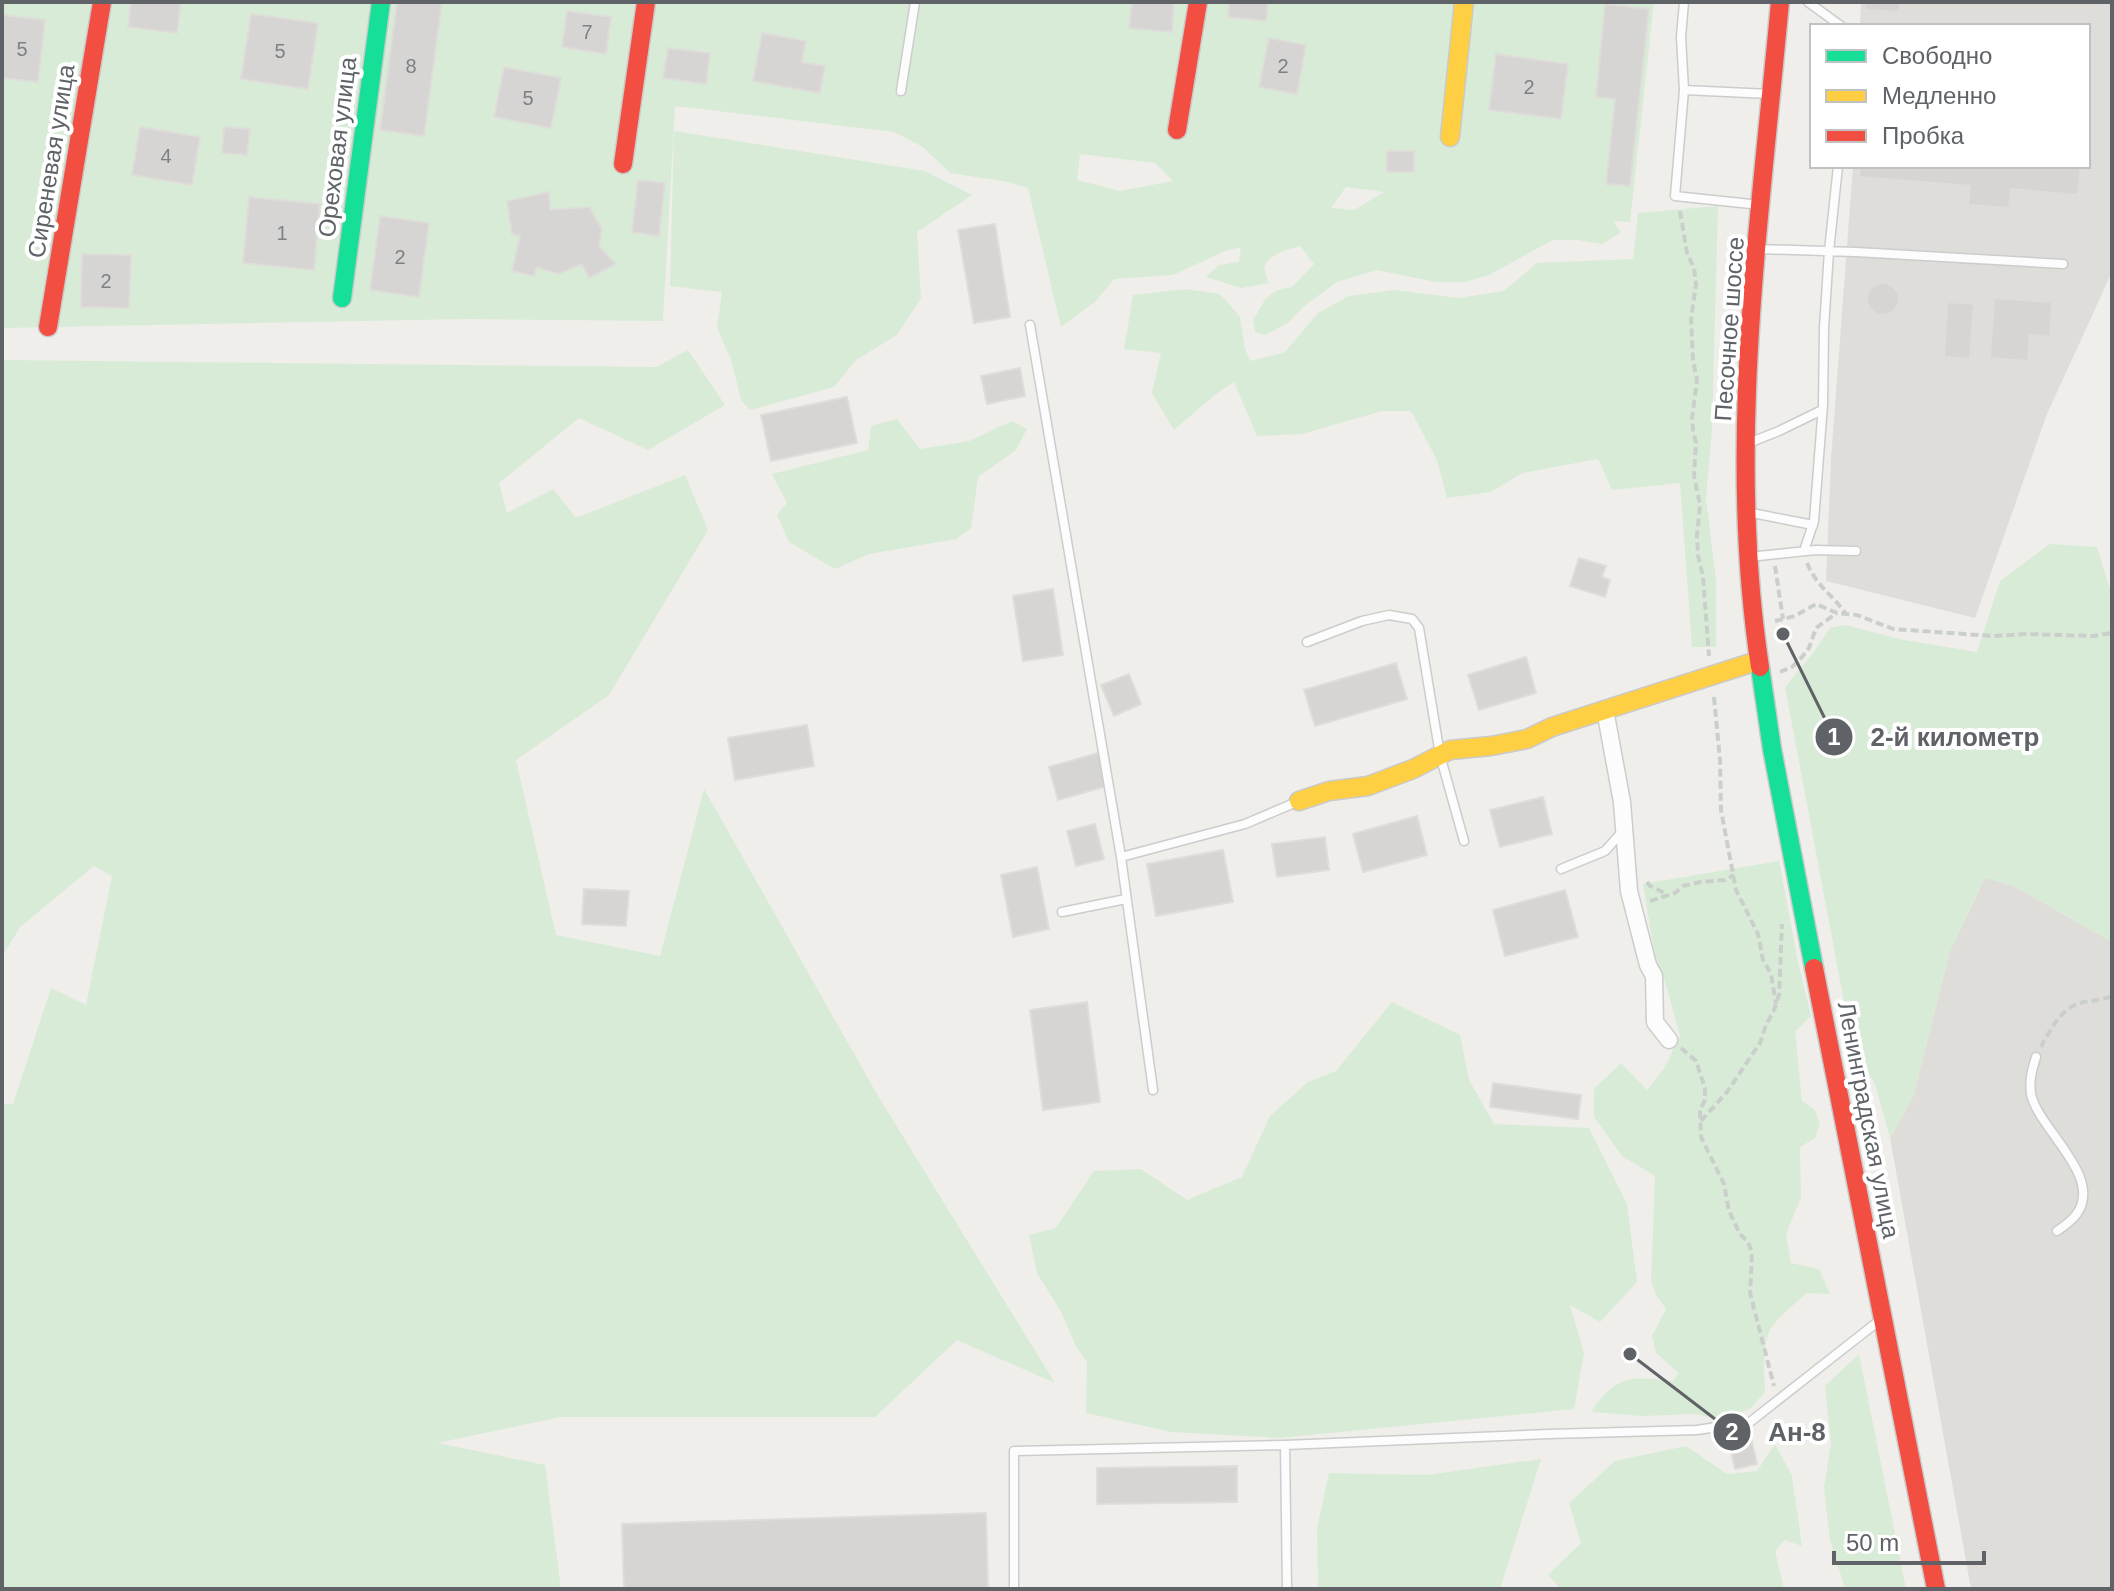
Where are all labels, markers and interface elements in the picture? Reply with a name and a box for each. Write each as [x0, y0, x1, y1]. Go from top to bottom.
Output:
house number: 7 [581, 21, 593, 43]
legend [1810, 24, 2090, 168]
house number: 5 [16, 38, 28, 60]
house number: 5 [274, 40, 286, 62]
text: Свободно [1882, 42, 1992, 69]
street label: Ореховая улица [313, 55, 362, 239]
house number: 8 [405, 55, 417, 77]
house number: 2 [1277, 55, 1289, 77]
street label: Сиреневая улица [22, 62, 80, 260]
house number: 2 [1523, 76, 1535, 98]
text: Медленно [1882, 82, 1996, 109]
house number: 5 [522, 87, 534, 109]
text: Пробка [1882, 122, 1965, 149]
house number: 4 [160, 145, 172, 167]
house number: 1 [276, 222, 288, 244]
street label: Песочное шоссе [1709, 236, 1749, 422]
house number: 2 [394, 246, 406, 268]
house number: 2 [100, 270, 112, 292]
callout: 2-й километр [1814, 712, 2055, 762]
text: 2-й километр [1871, 722, 2040, 752]
text: 1 [1827, 723, 1841, 750]
street label: Ленинградская улица [1833, 999, 1905, 1241]
callout: Ан-8 [1712, 1407, 1842, 1457]
text: Ан-8 [1768, 1417, 1826, 1447]
text: 2 [1725, 1418, 1739, 1445]
scale bar [1834, 1515, 1984, 1565]
text: 50 m [1846, 1529, 1899, 1556]

